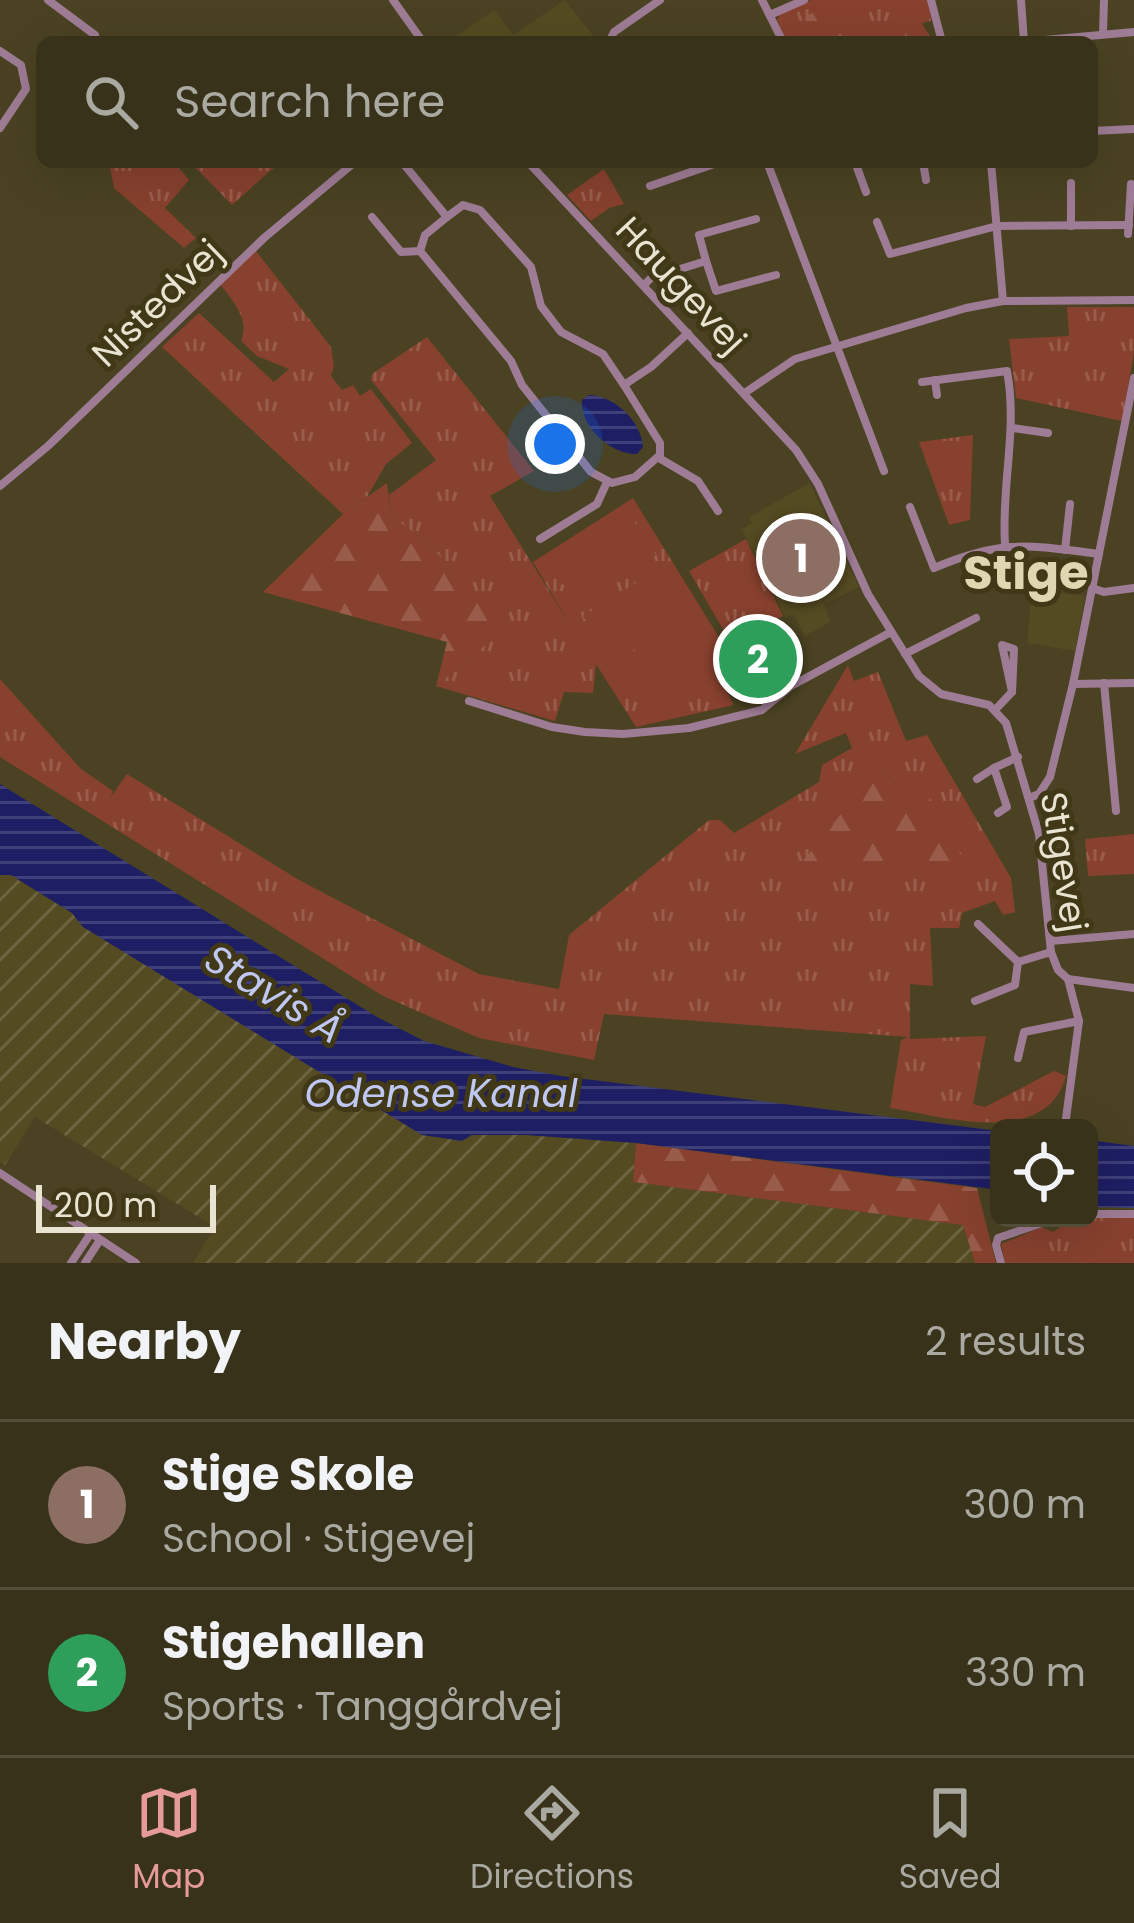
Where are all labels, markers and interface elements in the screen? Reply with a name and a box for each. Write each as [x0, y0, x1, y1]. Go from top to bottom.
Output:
search box [36, 36, 1098, 168]
icon: search [78, 69, 144, 135]
text: Search here [174, 70, 445, 133]
street label: Haugevej [604, 205, 758, 365]
street label: Nistedvej [80, 228, 234, 378]
your location [525, 414, 585, 474]
pin: 1 [762, 513, 840, 603]
district label: Stige [963, 539, 1089, 606]
pin: 2 [719, 614, 797, 704]
street label: Stigevej [1028, 788, 1100, 936]
water label: Stavis Å [194, 931, 354, 1057]
water label: Odense Kanal [305, 1066, 578, 1121]
map controls [990, 1119, 1098, 1227]
button: locate [990, 1119, 1098, 1227]
scale bar [36, 1179, 216, 1232]
text: 200 m [54, 1182, 157, 1229]
text: Nearby [48, 1305, 241, 1377]
text: 2 results [925, 1314, 1086, 1369]
text: Stige Skole [162, 1443, 414, 1506]
text: 1 [80, 1477, 94, 1532]
text: 300 m [963, 1477, 1086, 1532]
text: School · Stigevej [162, 1511, 475, 1566]
text: Stigehallen [162, 1611, 425, 1674]
text: 2 [76, 1645, 98, 1700]
text: 330 m [965, 1645, 1086, 1700]
text: Sports · Tanggårdvej [162, 1679, 563, 1734]
tab: Map [132, 1780, 205, 1902]
tab: Directions [470, 1780, 634, 1902]
tab: Saved [899, 1780, 1002, 1902]

